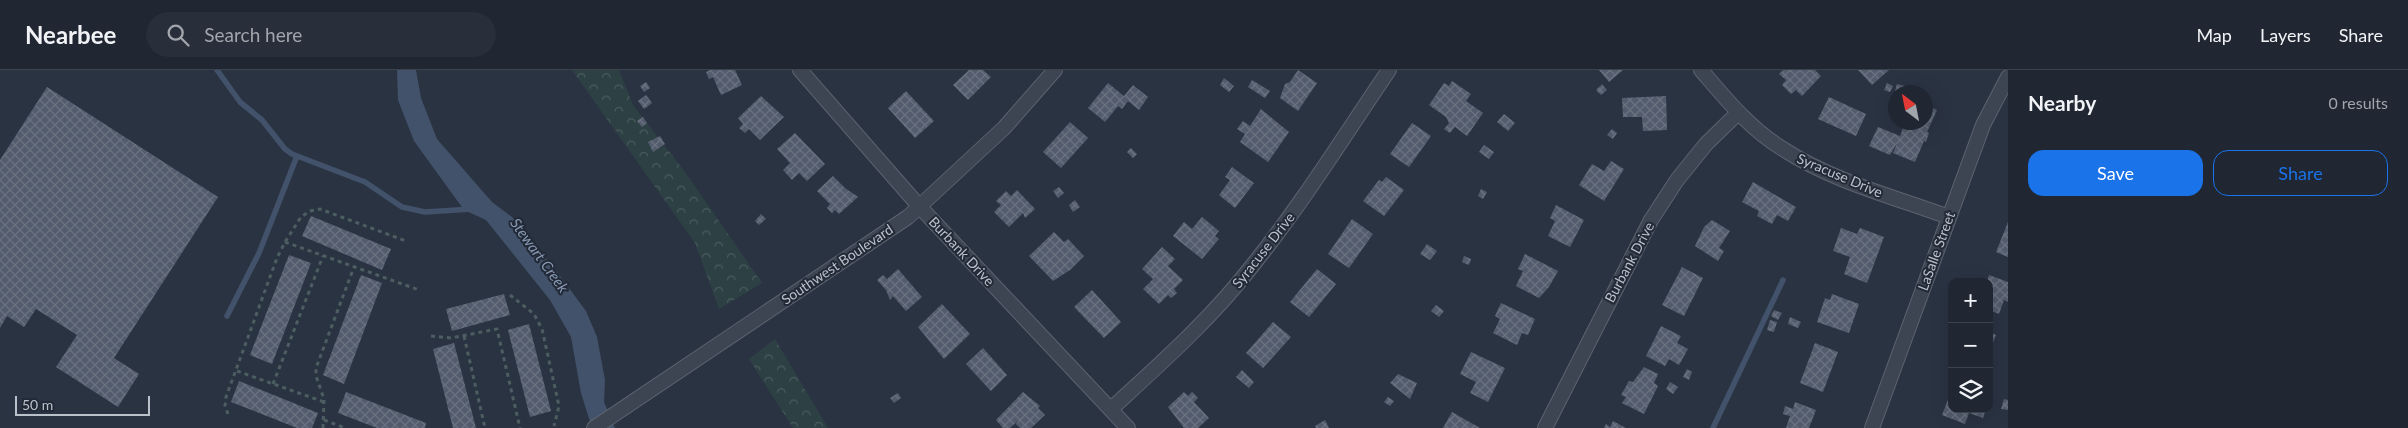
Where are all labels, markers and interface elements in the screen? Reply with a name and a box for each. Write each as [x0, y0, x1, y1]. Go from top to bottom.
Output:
search box [146, 12, 496, 57]
text: Nearbee [25, 20, 116, 49]
icon: search [164, 21, 192, 49]
text: Search here [204, 23, 302, 46]
text: Map [2196, 24, 2232, 46]
text: Layers [2260, 24, 2311, 46]
text: Share [2339, 24, 2383, 46]
north arrow [1888, 85, 1933, 130]
text: Nearby [2028, 90, 2096, 115]
text: 0 results [2328, 93, 2388, 112]
street label: Syracuse Drive [1795, 149, 1885, 201]
button: Save [2028, 150, 2203, 196]
button: Share [2213, 150, 2388, 196]
street label: Syracuse Drive [1228, 209, 1298, 291]
street label: LaSalle Street [1914, 209, 1958, 293]
street label: Burbank Drive [926, 213, 998, 289]
water label: Stewart Creek [507, 214, 574, 296]
street label: Burbank Drive [1601, 219, 1657, 305]
street label: Southwest Boulevard [778, 220, 896, 308]
map controls [1948, 278, 1993, 413]
button: + [1948, 278, 1993, 323]
button: − [1948, 323, 1993, 368]
button: layers [1948, 368, 1993, 413]
scale bar [15, 393, 150, 416]
text: 50 m [22, 396, 53, 413]

